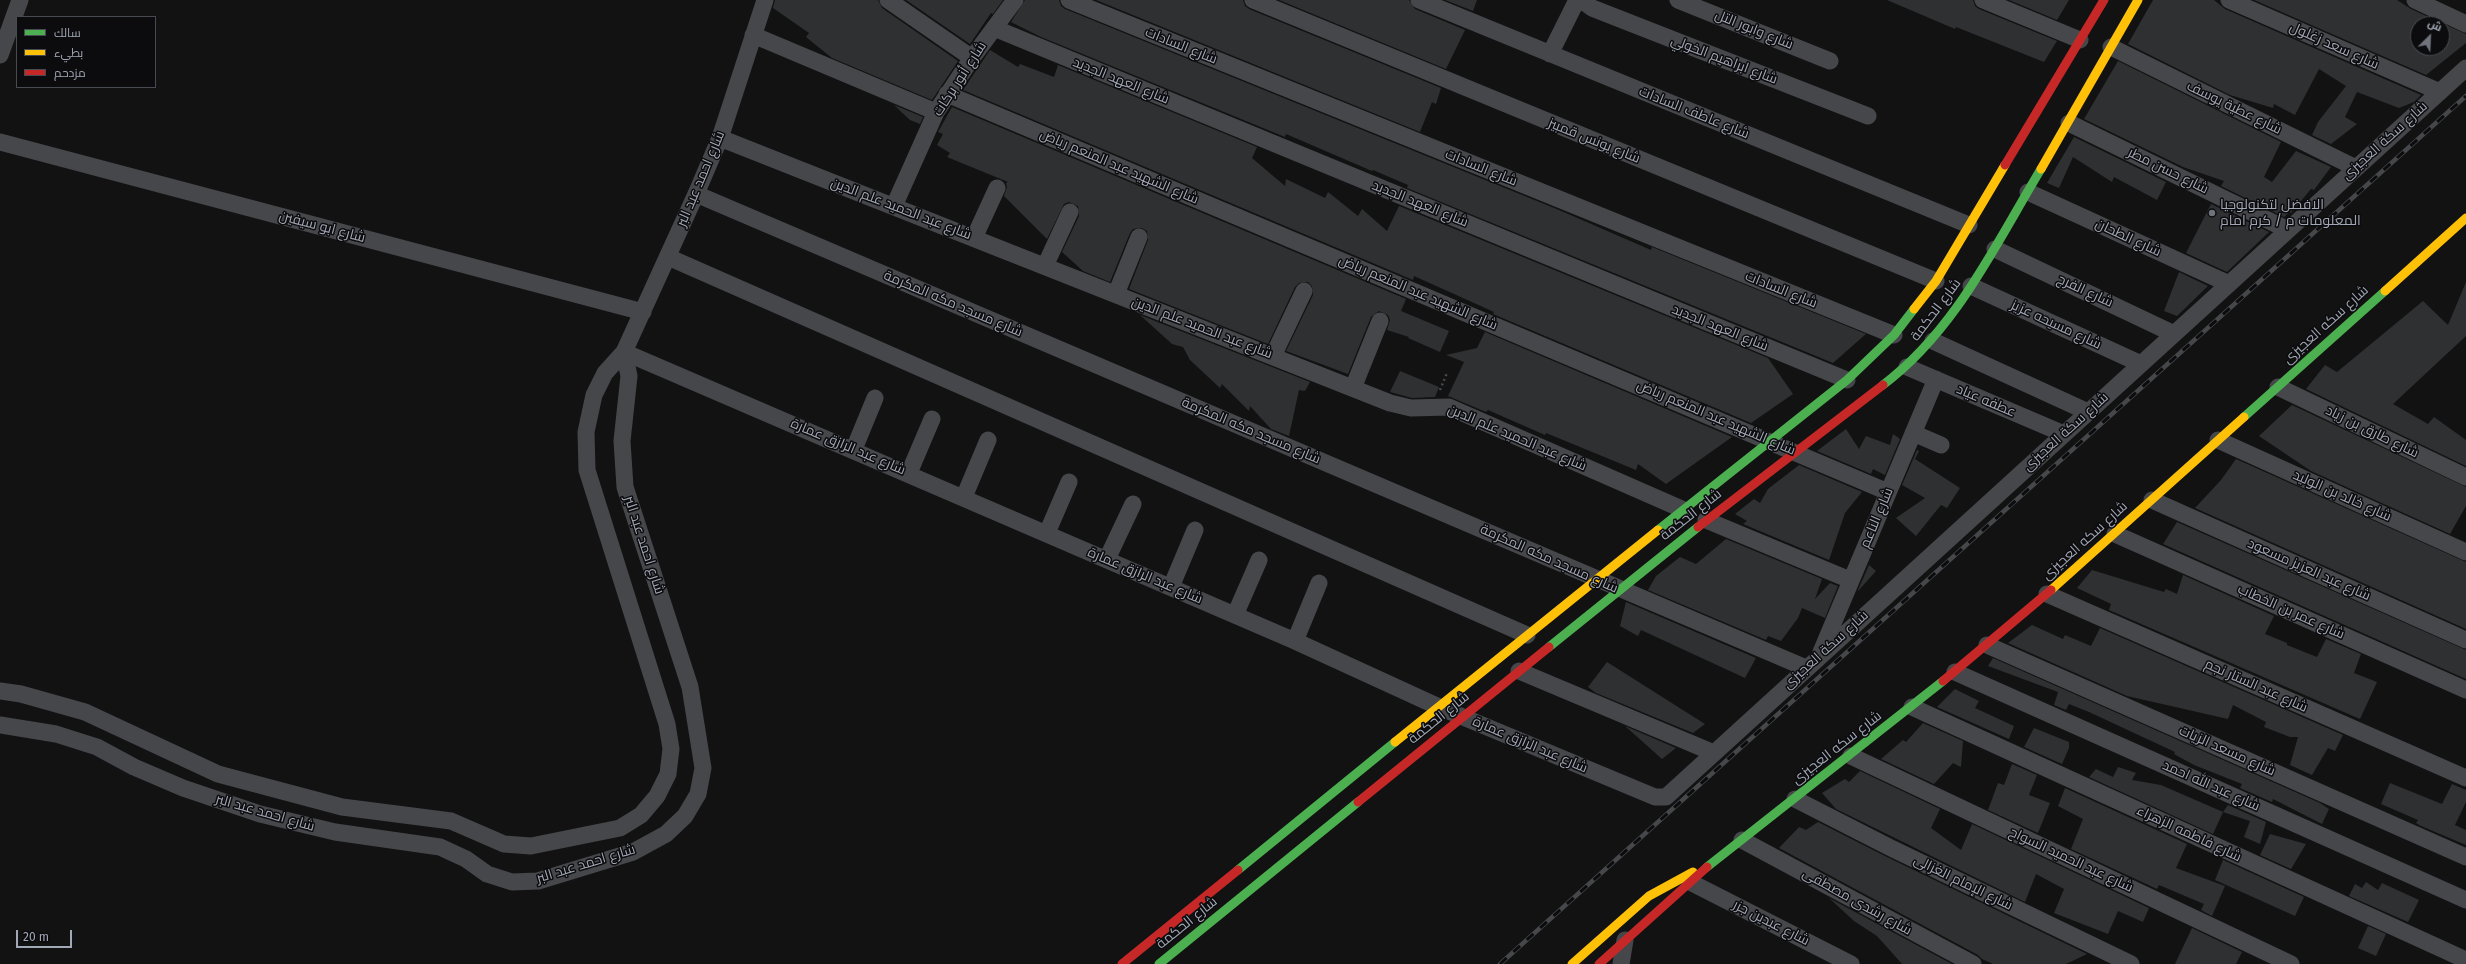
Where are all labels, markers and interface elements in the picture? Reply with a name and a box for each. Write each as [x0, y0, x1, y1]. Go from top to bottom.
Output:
street label: شارع وابور التل [1712, 7, 1796, 53]
legend [16, 16, 156, 88]
north arrow [2410, 16, 2450, 56]
text: ش [2426, 17, 2444, 34]
street label: شارع سعد زغلول [2287, 19, 2381, 73]
street label: شارع السادات [1143, 24, 1219, 68]
text: سالك [54, 26, 81, 40]
street label: شارع ابراهيم الخولي [1668, 32, 1780, 88]
street label: شارع أنور بركات [930, 38, 990, 120]
text: بطيء [54, 46, 83, 60]
street label: شارع العهد الجديد [1070, 54, 1172, 108]
text: مزدحم [54, 66, 86, 80]
street label: شارع عطية يوسف [2184, 78, 2284, 138]
street label: شارع عاطف السادات [1636, 83, 1752, 143]
street label: شارع سكة العجيزى [2339, 98, 2431, 184]
street label: شارع يونس قمبيز [1545, 115, 1643, 167]
street label: شارع الشهيد عبد المنعم رياض [1037, 126, 1201, 208]
street label: شارع احمد عبد البر [673, 129, 729, 229]
street label: شارع حسن مطر [2125, 144, 2211, 198]
street label: شارع السادات [1443, 146, 1519, 190]
street label: شارع عبد الحميد علم الدين [828, 174, 974, 244]
street label: شارع العهد الجديد [1369, 177, 1471, 231]
place label: الافضل لتكنولوجيا المعلومات م / كرم امام [2220, 197, 2361, 230]
street label: شارع ابو سيفين [277, 207, 367, 247]
marker: الافضل لتكنولوجيا المعلومات م / كرم امام [2207, 208, 2217, 218]
street label: شارع الطحان [2092, 215, 2164, 261]
street label: شارع الشهيد عبد المنعم رياض [1336, 252, 1500, 334]
street label: شارع مسجد مكه المكرمة [881, 267, 1025, 341]
street label: شارع السادات [1743, 268, 1819, 312]
street label: شارع الفرج [2054, 271, 2116, 311]
street label: شارع الحكمة [1907, 276, 1965, 344]
street label: شارع سكه العجيزى [2280, 282, 2372, 368]
street label: شارع عبد الحميد علم الدين [1129, 293, 1275, 363]
street label: شارع مسيحه عزيز [2008, 297, 2104, 353]
street label: شارع العهد الجديد [1669, 301, 1771, 355]
street label: شارع الشهيد عبد المنعم رياض [1634, 377, 1798, 459]
street label: عطفه عياد [1954, 381, 2018, 421]
street label: شارع سكة العجيزى [2020, 389, 2112, 475]
street label: شارع مسجد مكه المكرمة [1179, 394, 1323, 468]
street label: شارع عبد الحميد علم الدين [1445, 401, 1589, 475]
street label: شارع طارق بن زياد [2323, 402, 2421, 462]
street label: شارع عبد الرازق عمارة [788, 415, 908, 479]
street label: شارع خالد بن الوليد [2290, 467, 2394, 525]
street label: شارع الناعم [1857, 485, 1897, 551]
street label: شارع الحكمة [1657, 486, 1725, 544]
street label: شارع احمد عبد البر [620, 494, 668, 596]
street label: شارع سكه العجيزى [2039, 498, 2131, 584]
street label: شارع مسجد مكه المكرمة [1477, 521, 1621, 597]
street label: شارع عبد العزيز مسعود [2245, 535, 2373, 605]
street label: شارع عبد الرازق عمارة [1085, 544, 1205, 608]
street label: شارع عمر بن الخطاب [2235, 581, 2347, 643]
street label: شارع سكة العجيزى [1780, 607, 1872, 693]
street label: شارع عبد الستار نجم [2202, 656, 2310, 716]
street label: شارع الحكمة [1405, 688, 1473, 748]
street label: شارع سكه العجيزى [1789, 708, 1885, 788]
street label: شارع عبد الرازق عمارة [1470, 713, 1590, 777]
street label: شارع مسعد الزيات [2176, 722, 2278, 780]
street label: شارع عبد الله احمد [2160, 757, 2262, 815]
street label: شارع احمد عبد البر [213, 791, 317, 835]
street label: شارع فاطمه الزهراء [2134, 802, 2244, 866]
street label: شارع عبد الحميد السواح [2006, 824, 2136, 896]
street label: شارع احمد عبد البر [535, 841, 637, 887]
street label: شارع الإمام الغزالى [1911, 852, 2015, 914]
street label: شارع رشدى مصطفى [1799, 865, 1915, 939]
street label: شارع الحكمة [1153, 893, 1221, 953]
street label: شارع عبدين جزر [1730, 897, 1812, 949]
scale bar [18, 922, 74, 948]
text: 20 m [23, 930, 49, 944]

